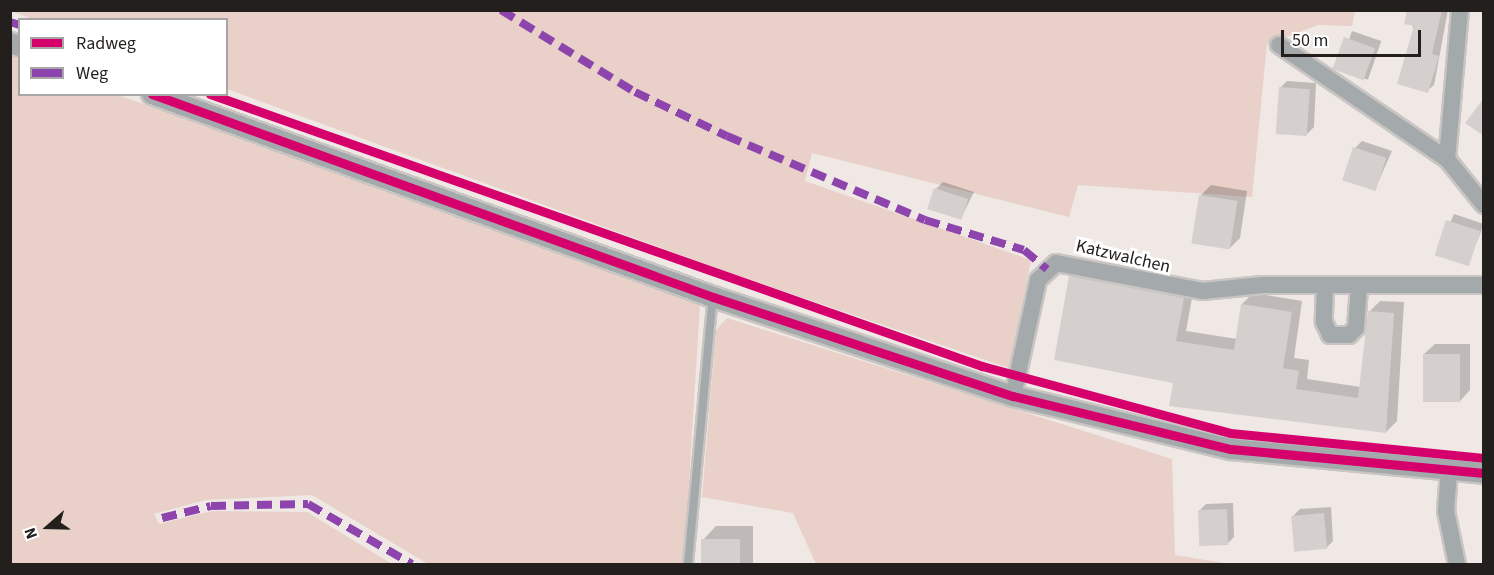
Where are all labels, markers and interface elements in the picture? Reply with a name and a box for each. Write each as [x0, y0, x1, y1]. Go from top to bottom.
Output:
legend [18, 18, 228, 96]
scale bar [1284, 18, 1424, 56]
text: 50 m [1292, 28, 1328, 53]
text: Radweg [76, 31, 136, 56]
text: Weg [76, 61, 108, 86]
street label: Katzwalchen [1074, 236, 1172, 278]
north arrow [18, 497, 78, 557]
text: N [19, 524, 43, 542]

